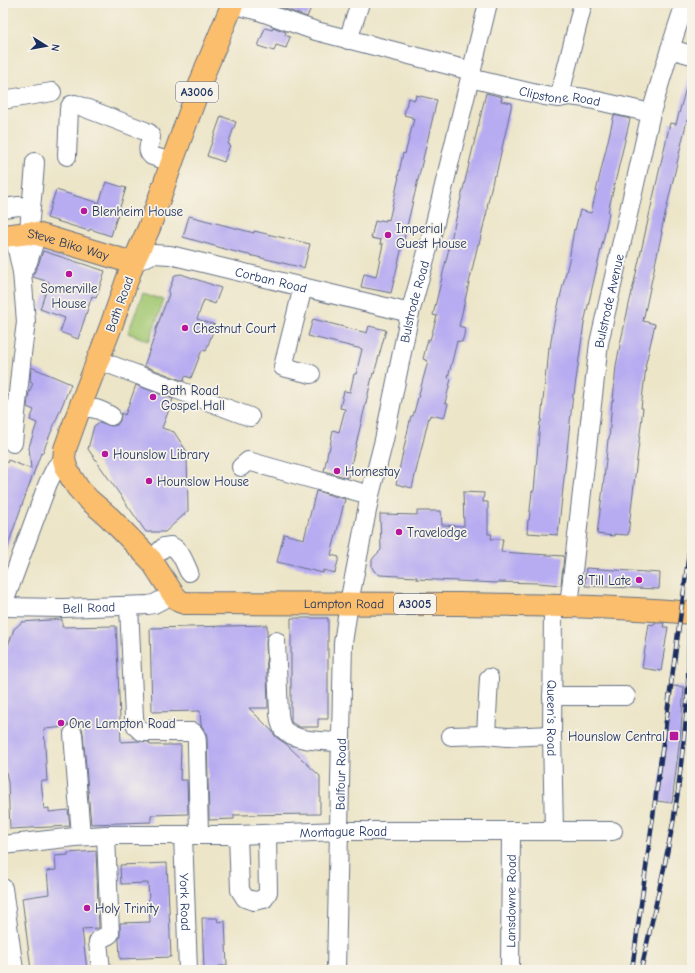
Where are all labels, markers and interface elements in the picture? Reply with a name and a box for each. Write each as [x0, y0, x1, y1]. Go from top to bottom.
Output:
north arrow [26, 26, 66, 66]
text: N [48, 43, 62, 53]
road number: A3006 [176, 82, 218, 102]
street label: Clipstone Road [518, 83, 602, 109]
place label: Blenheim House [92, 204, 183, 219]
marker: Blenheim House [79, 206, 89, 216]
place label: Imperial Guest House [396, 221, 467, 251]
street label: Steve Biko Way [27, 226, 111, 263]
marker: Imperial Guest House [383, 230, 393, 240]
street label: Bulstrode Avenue [592, 252, 627, 349]
street label: Bulstrode Road [397, 259, 432, 344]
street label: Corban Road [234, 264, 308, 296]
marker: Somerville House [64, 269, 74, 279]
street label: Bath Road [103, 274, 136, 334]
place label: Somerville House [40, 281, 98, 311]
place label: Chestnut Court [193, 321, 277, 336]
marker: Chestnut Court [180, 323, 190, 333]
place label: Bath Road Gospel Hall [161, 383, 225, 413]
marker: Bath Road Gospel Hall [148, 392, 158, 402]
place label: Hounslow Library [113, 447, 209, 462]
marker: Hounslow Library [100, 449, 110, 459]
place label: Homestay [345, 464, 400, 479]
marker: Homestay [332, 466, 342, 476]
place label: Hounslow House [157, 474, 250, 489]
marker: Hounslow House [144, 476, 154, 486]
place label: Travelodge [407, 525, 468, 540]
marker: Travelodge [394, 527, 404, 537]
place label: 8 Till Late [577, 573, 631, 588]
marker: 8 Till Late [634, 575, 644, 585]
road number: A3005 [394, 594, 436, 614]
street label: Lampton Road [304, 596, 384, 611]
street label: Bell Road [62, 599, 116, 616]
street label: Queen's Road [544, 680, 559, 756]
place label: One Lampton Road [69, 716, 176, 731]
marker: One Lampton Road [56, 718, 66, 728]
place label: Hounslow Central [568, 729, 665, 744]
marker: Hounslow Central [668, 730, 680, 742]
street label: Balfour Road [332, 738, 349, 810]
street label: Montague Road [299, 824, 387, 841]
street label: Lansdowne Road [503, 854, 519, 948]
street label: York Road [176, 873, 194, 931]
place label: Holy Trinity [95, 901, 159, 916]
marker: Holy Trinity [82, 903, 92, 913]

